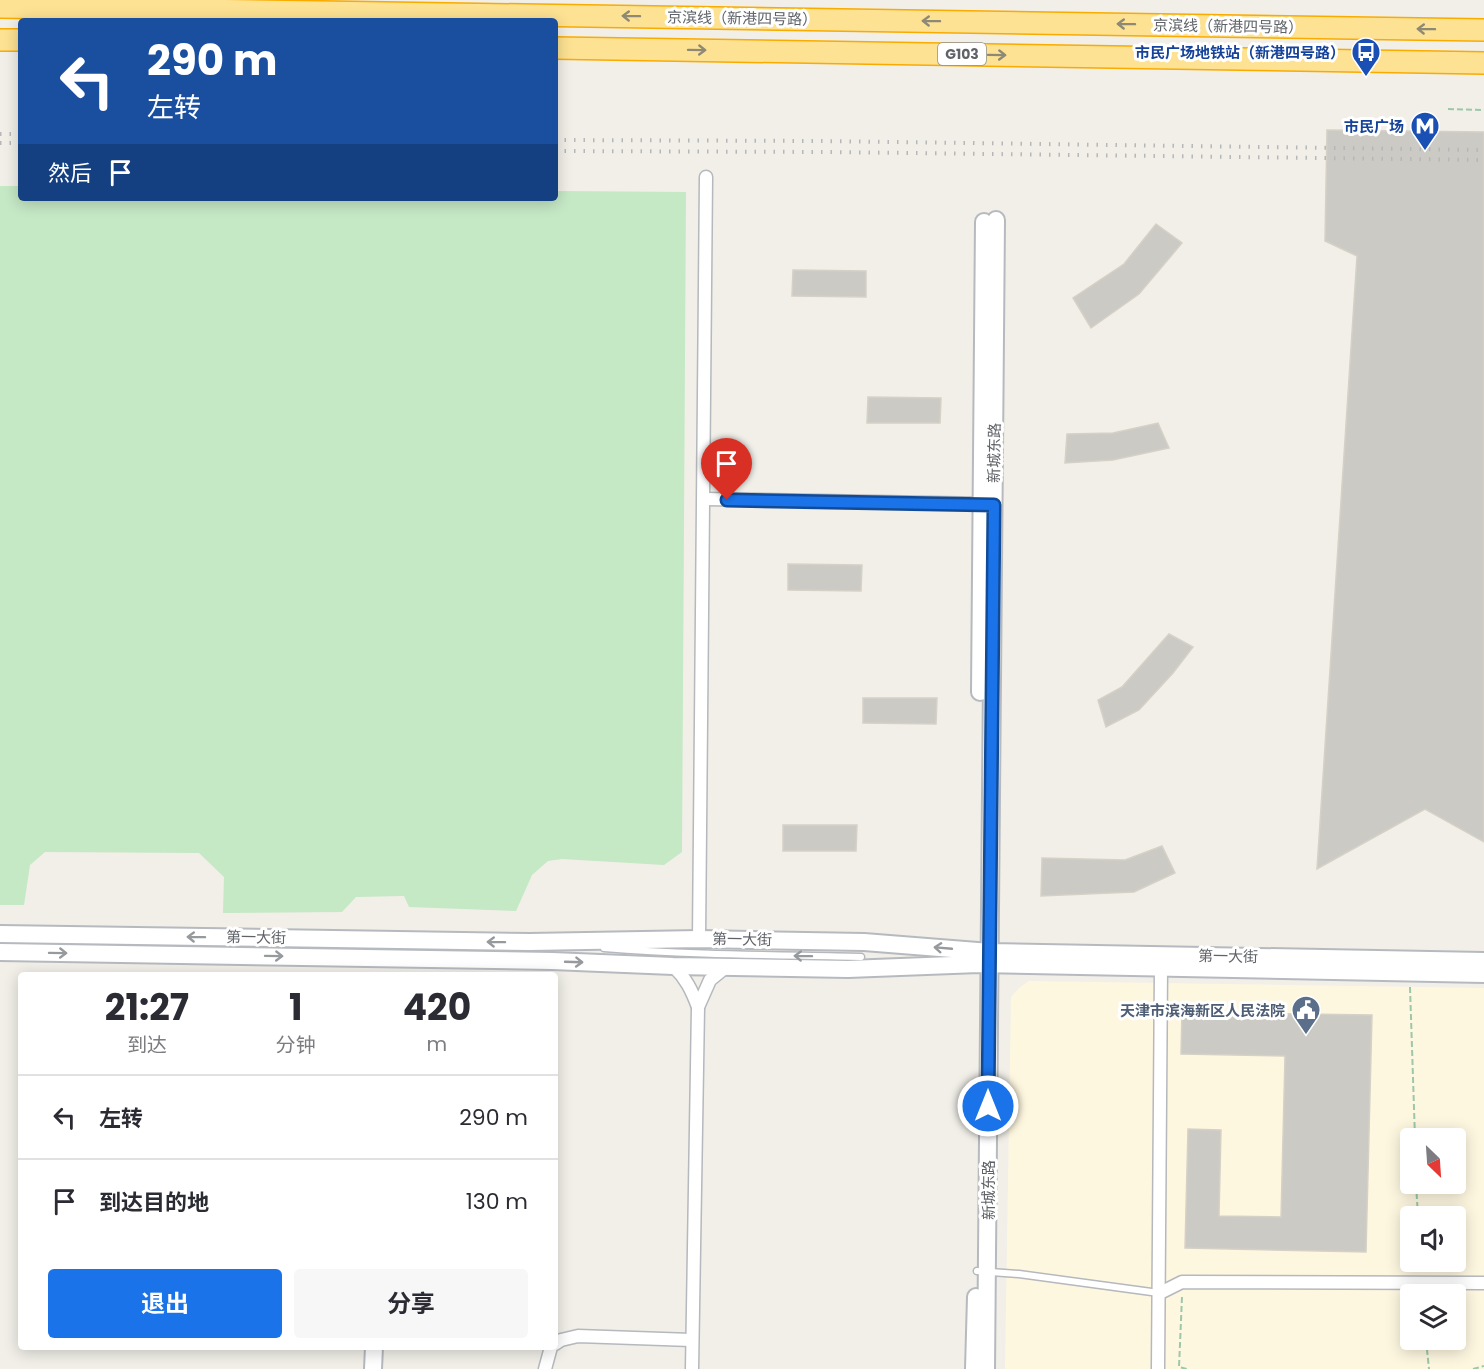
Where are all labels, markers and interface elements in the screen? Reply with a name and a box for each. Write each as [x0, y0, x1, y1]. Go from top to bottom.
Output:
street label: 京滨线（新港四号路） [667, 6, 817, 30]
one-way arrow [621, 11, 641, 22]
street label: 京滨线（新港四号路） [1153, 14, 1303, 38]
one-way arrow [921, 15, 941, 27]
one-way arrow [1116, 19, 1136, 30]
one-way arrow [1416, 24, 1436, 35]
text: 290 m [147, 31, 278, 90]
bus stop icon: 市民广场地铁站（新港四号路） [1350, 36, 1382, 78]
icon: left [48, 42, 126, 120]
place label: 市民广场地铁站（新港四号路） [1135, 42, 1345, 63]
road number: G103 [938, 43, 986, 65]
one-way arrow [687, 44, 707, 56]
one-way arrow [987, 49, 1007, 61]
text: 左转 [147, 89, 201, 126]
metro station icon: 市民广场 [1409, 110, 1441, 152]
place label: 市民广场 [1344, 116, 1404, 137]
icon: arrive [104, 156, 137, 189]
text: 然后 [48, 158, 92, 189]
street label: 新城东路 [983, 423, 1005, 483]
pin [701, 438, 752, 500]
icon: arrive [710, 447, 743, 480]
street label: 第一大街 [226, 926, 286, 948]
street label: 第一大街 [712, 928, 772, 950]
one-way arrow [187, 931, 207, 942]
one-way arrow [487, 936, 507, 947]
one-way arrow [933, 942, 953, 953]
street label: 第一大街 [1198, 945, 1258, 967]
one-way arrow [48, 947, 68, 959]
one-way arrow [793, 950, 813, 962]
one-way arrow [264, 951, 284, 962]
one-way arrow [564, 956, 584, 967]
text: 21:27 [105, 982, 189, 1033]
text: 1 [289, 982, 303, 1033]
text: 420 [403, 982, 471, 1033]
public building icon: 天津市滨海新区人民法院 [1290, 994, 1322, 1036]
place label: 天津市滨海新区人民法院 [1120, 1000, 1285, 1021]
text: m [427, 1030, 447, 1058]
text: 到达 [127, 1031, 167, 1059]
text: 分钟 [276, 1031, 316, 1059]
position arrow [956, 1074, 1020, 1138]
icon: left [48, 1101, 81, 1134]
text: 290 m [459, 1102, 528, 1133]
text: 左转 [99, 1103, 143, 1134]
north arrow [1400, 1128, 1466, 1194]
map controls [1400, 1128, 1466, 1350]
street label: 新城东路 [978, 1160, 999, 1220]
icon: arrive [48, 1185, 81, 1218]
text: 130 m [466, 1186, 528, 1217]
text: 到达目的地 [99, 1187, 209, 1218]
button: sound [1400, 1206, 1466, 1272]
button: 退出 [48, 1269, 282, 1338]
button: 分享 [294, 1269, 528, 1338]
button: layers [1400, 1284, 1466, 1350]

